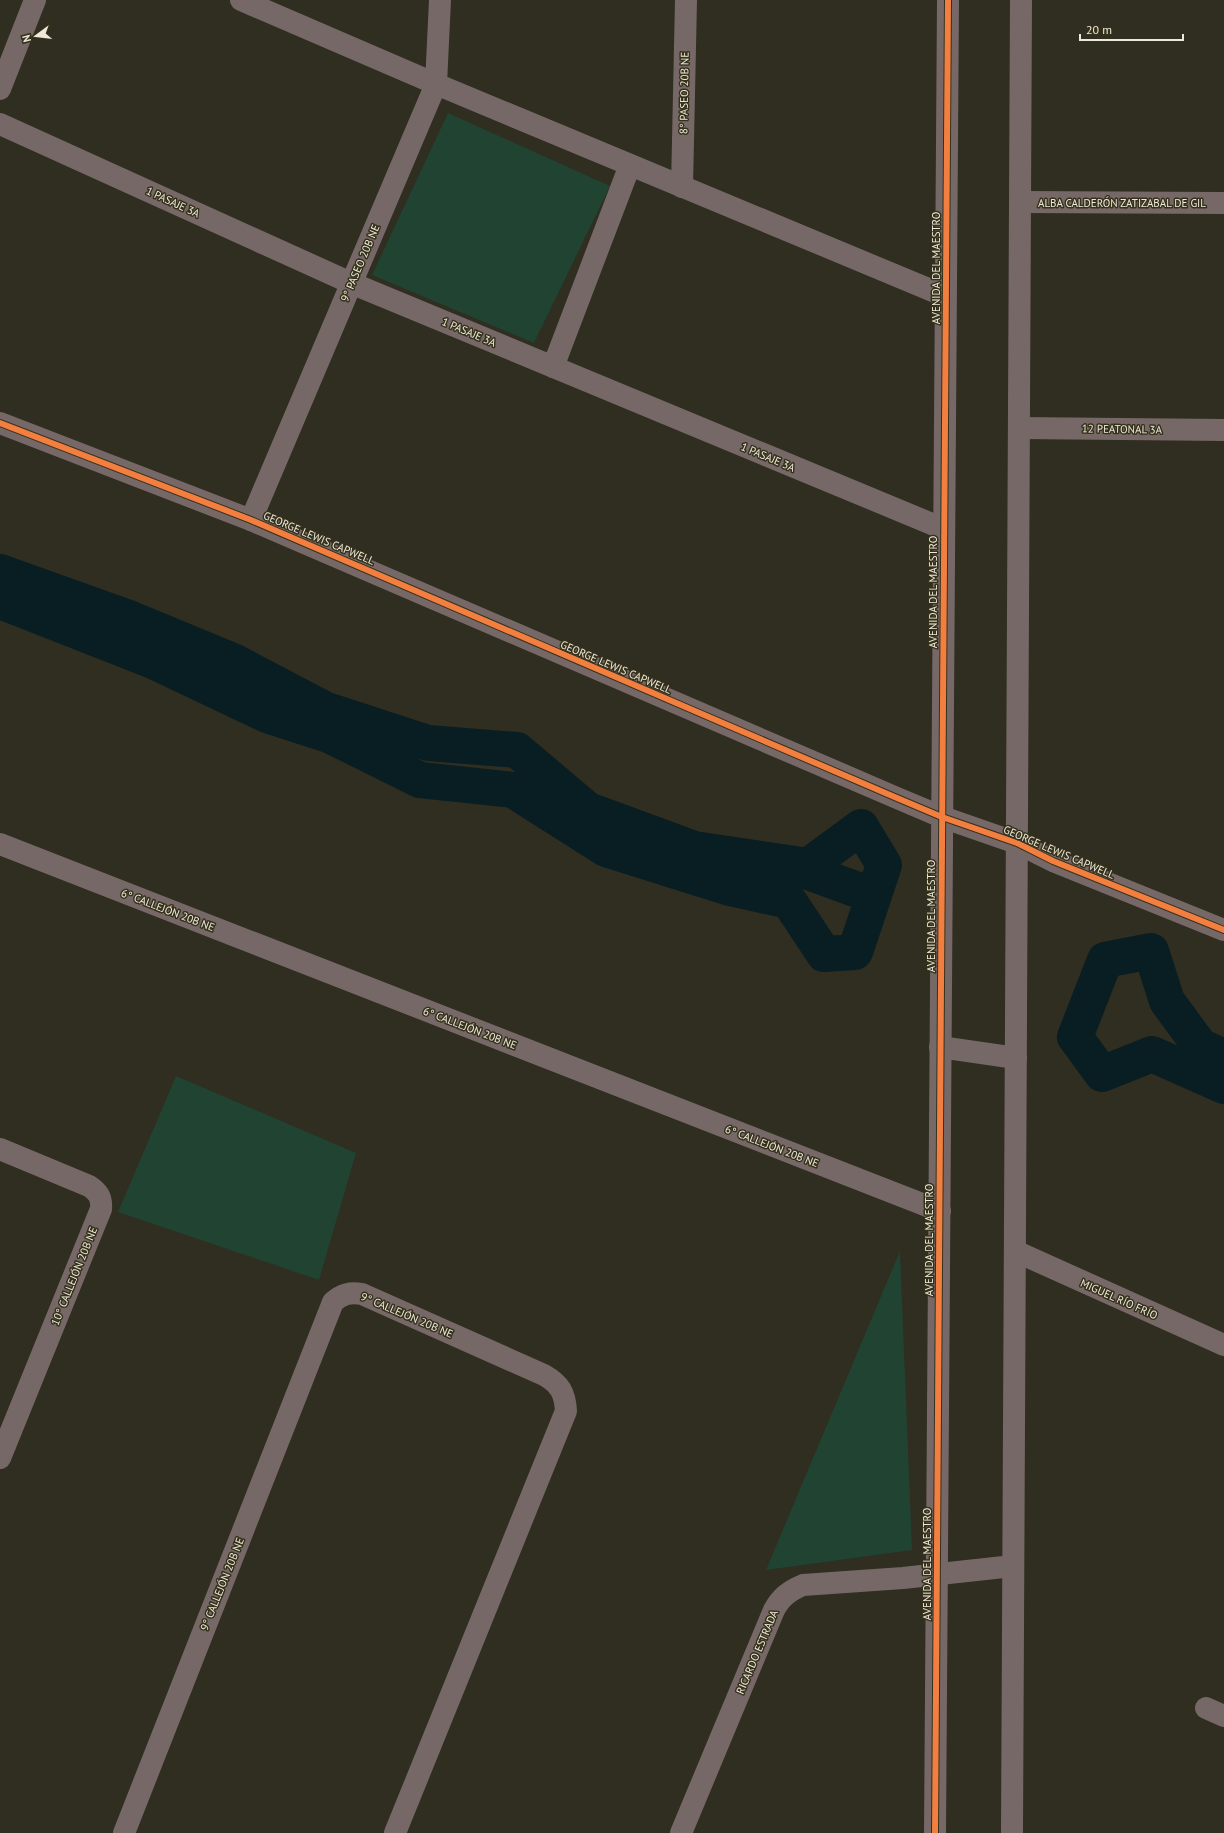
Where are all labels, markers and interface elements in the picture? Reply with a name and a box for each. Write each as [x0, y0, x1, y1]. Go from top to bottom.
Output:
north arrow [16, 16, 56, 56]
scale bar [1080, 16, 1183, 42]
text: 20 m [1086, 22, 1112, 37]
text: N [19, 33, 34, 44]
street label: 8° PASEO 20B NE [676, 52, 692, 134]
street label: 1 PASAJE 3A [144, 183, 203, 221]
street label: ALBA CALDERÓN ZATIZABAL DE GIL [1038, 196, 1206, 210]
street label: AVENIDA DEL MAESTRO [929, 212, 943, 324]
street label: 9° PASEO 20B NE [337, 222, 383, 304]
street label: 1 PASAJE 3A [440, 314, 499, 350]
street label: 12 PEATONAL 3A [1082, 421, 1163, 437]
street label: 1 PASAJE 3A [739, 439, 798, 475]
street label: GEORGE LEWIS CAPWELL [261, 508, 377, 568]
street label: AVENIDA DEL MAESTRO [926, 536, 940, 648]
street label: GEORGE LEWIS CAPWELL [558, 637, 674, 697]
street label: GEORGE LEWIS CAPWELL [1001, 822, 1117, 882]
street label: AVENIDA DEL MAESTRO [924, 860, 938, 972]
street label: 6° CALLEJÓN 20B NE [119, 886, 217, 934]
street label: 6° CALLEJÓN 20B NE [421, 1004, 519, 1052]
street label: 6° CALLEJÓN 20B NE [723, 1122, 821, 1170]
street label: AVENIDA DEL MAESTRO [922, 1184, 936, 1296]
street label: 10° CALLEJÓN 20B NE [48, 1225, 100, 1327]
street label: MIGUEL RÍO FRÍO [1078, 1276, 1160, 1322]
street label: 9° CALLEJÓN 20B NE [359, 1289, 455, 1341]
street label: AVENIDA DEL MAESTRO [920, 1508, 934, 1620]
street label: 9° CALLEJÓN 20B NE [197, 1535, 247, 1633]
street label: RICARDO ESTRADA [733, 1607, 781, 1696]

